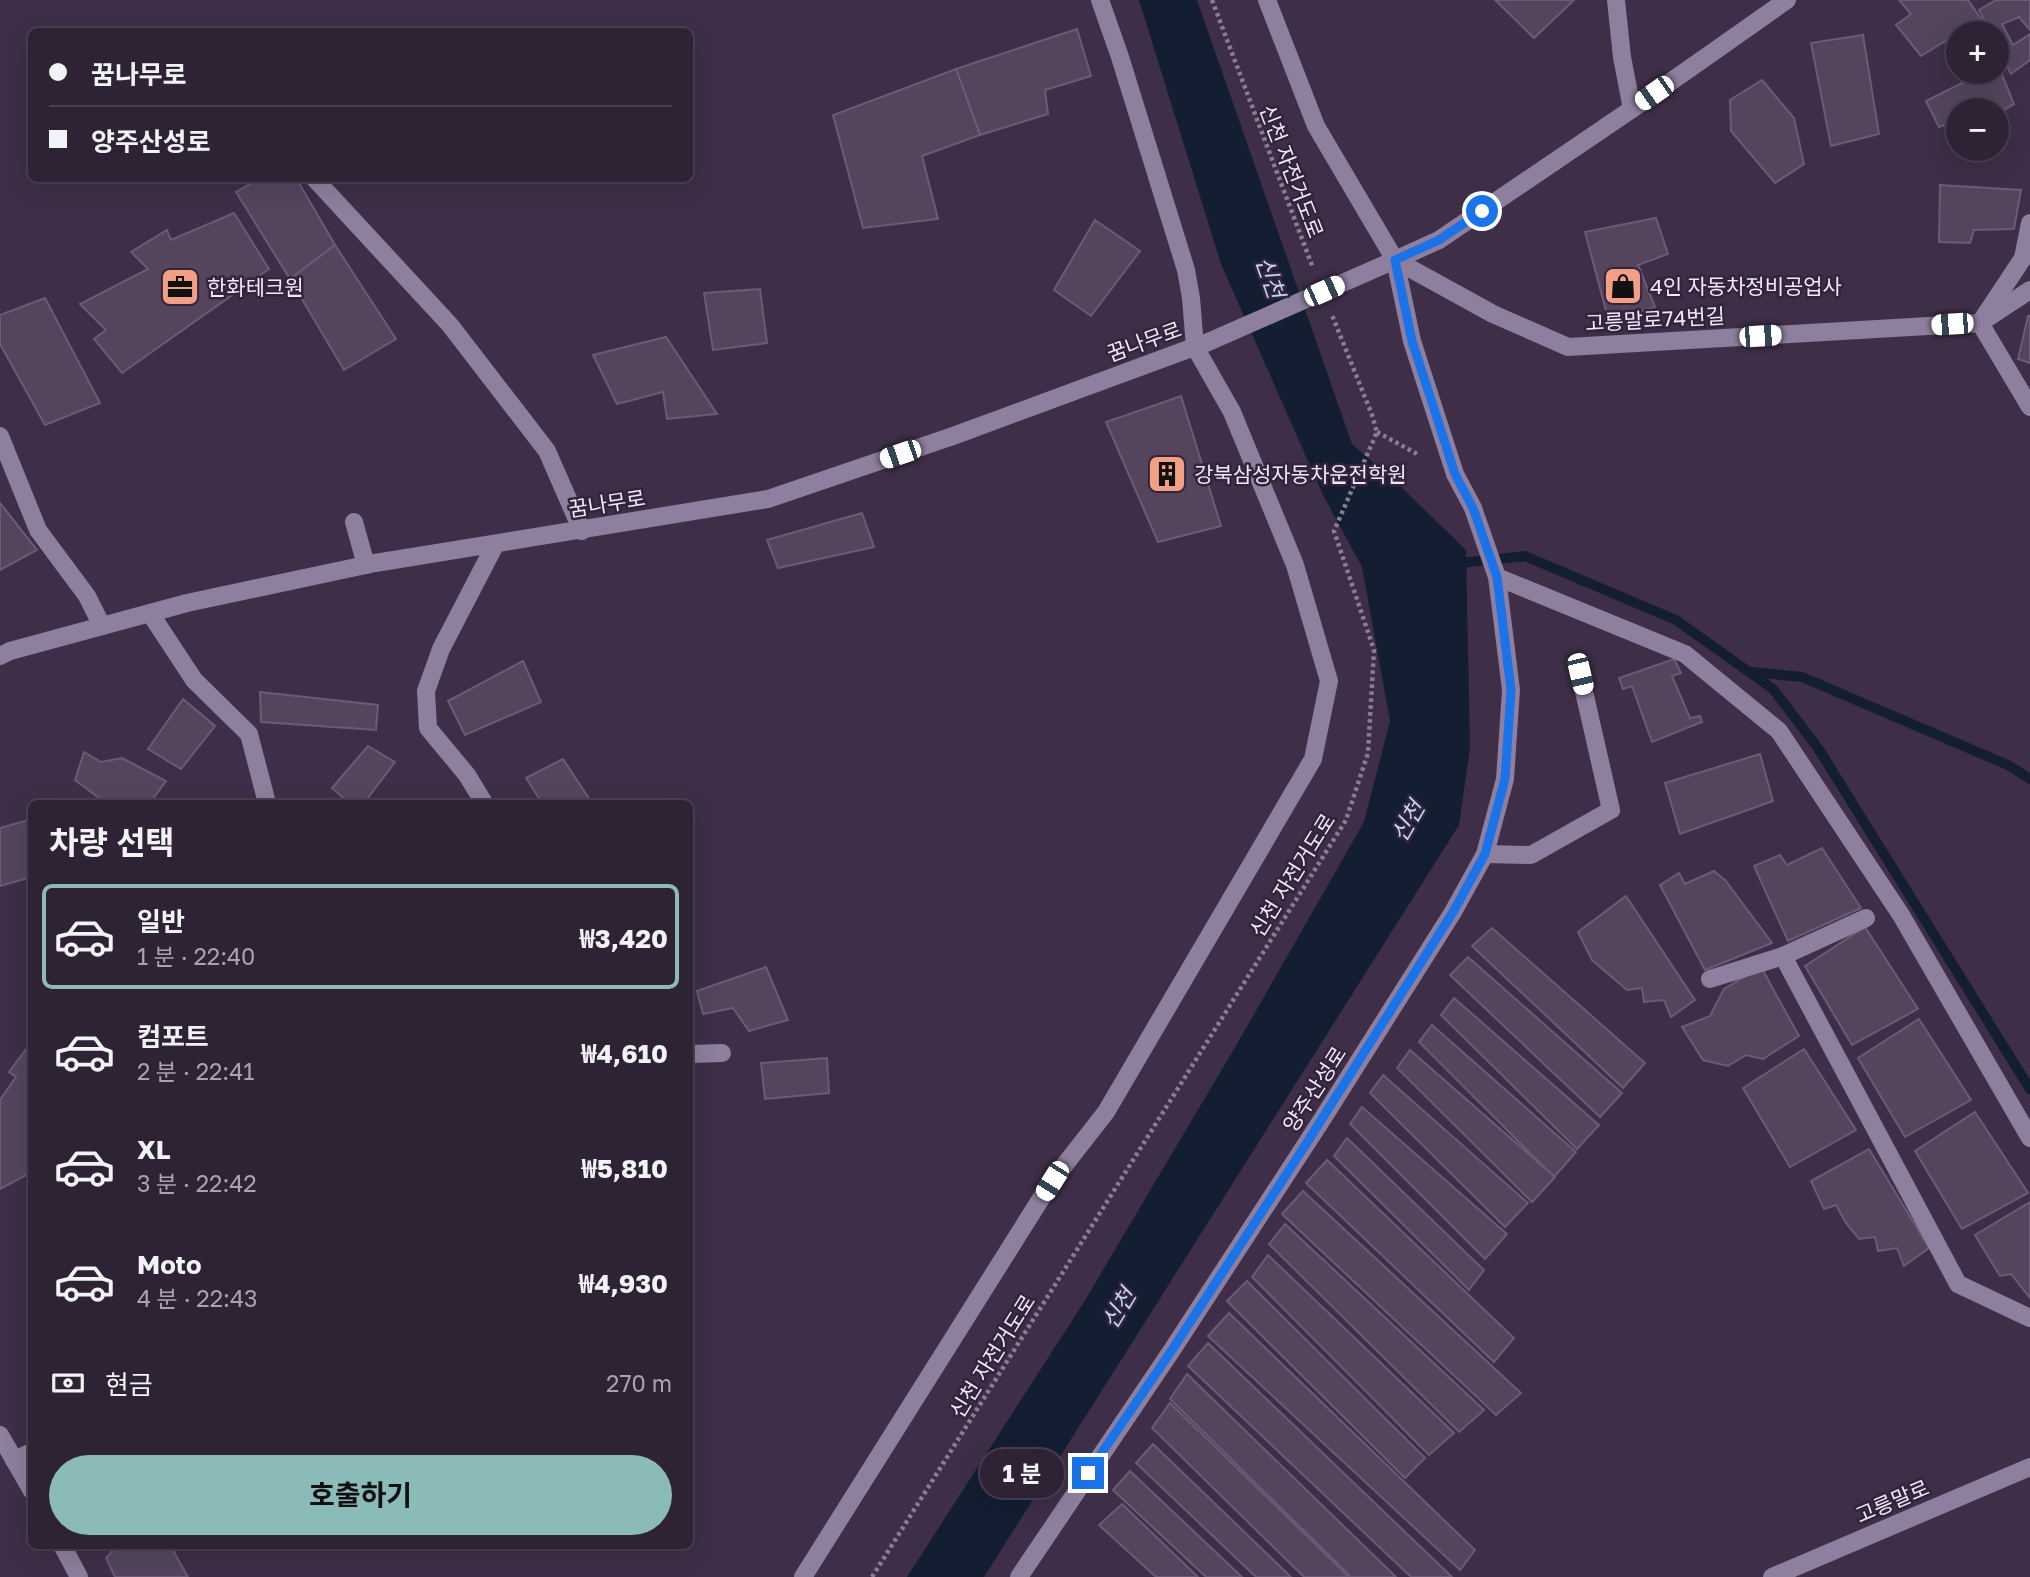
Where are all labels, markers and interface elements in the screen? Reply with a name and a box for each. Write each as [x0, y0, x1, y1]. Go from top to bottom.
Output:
map controls [1946, 21, 2009, 161]
button: + [1946, 21, 2009, 84]
text: 꿈나무로 [91, 59, 187, 90]
car [1631, 72, 1678, 114]
button: − [1946, 98, 2009, 161]
street label: 신천 자전거도로 [1255, 101, 1329, 241]
text: 양주산성로 [91, 126, 211, 157]
route start [1466, 195, 1498, 227]
water label: 신천 [1251, 252, 1292, 304]
shop icon: 4인 자동차정비공업사 [1602, 265, 1644, 307]
office icon: 한화테크원 [159, 266, 201, 308]
car [1301, 273, 1348, 309]
place label: 4인 자동차정비공업사 [1650, 273, 1842, 299]
place label: 한화테크원 [207, 274, 304, 300]
street label: 고릉말로74번길 [1584, 302, 1726, 336]
car [1931, 312, 1974, 336]
street label: 꿈나무로 [1103, 316, 1185, 366]
car [1739, 324, 1782, 348]
car [877, 437, 924, 471]
building icon: 강북삼성자동차운전학원 [1146, 453, 1188, 495]
place label: 강북삼성자동차운전학원 [1194, 461, 1407, 487]
street label: 꿈나무로 [567, 484, 647, 522]
car [1566, 651, 1595, 697]
water label: 신천 [1384, 793, 1431, 846]
street label: 신천 자전거도로 [1244, 809, 1340, 941]
text: 차량 선택 [49, 823, 175, 861]
icon: car [53, 905, 116, 968]
text: 일반 [137, 906, 185, 937]
text: ₩3,420 [579, 923, 668, 954]
text: 1 분 · 22:40 [137, 942, 255, 970]
icon: car [53, 1020, 116, 1083]
text: 컴포트 [137, 1021, 209, 1052]
text: ₩4,610 [581, 1038, 668, 1069]
street label: 양주산성로 [1277, 1041, 1351, 1137]
text: 2 분 · 22:41 [137, 1057, 254, 1085]
text: XL [137, 1134, 171, 1165]
icon: car [53, 1135, 116, 1198]
text: ₩5,810 [582, 1153, 668, 1184]
car [1032, 1158, 1073, 1204]
text: 3 분 · 22:42 [137, 1169, 257, 1197]
text: Moto [137, 1249, 202, 1280]
icon: car [53, 1250, 116, 1313]
text: ₩4,930 [579, 1268, 668, 1299]
water label: 신천 [1095, 1280, 1142, 1333]
text: 4 분 · 22:43 [137, 1284, 257, 1312]
street label: 신천 자전거도로 [944, 1290, 1040, 1422]
icon: cash [49, 1364, 87, 1402]
text: 현금 [105, 1369, 153, 1400]
text: 270 m [606, 1369, 672, 1397]
callout: 1 분 [979, 1448, 1064, 1498]
button: 호출하기 [49, 1455, 672, 1535]
route end [1072, 1457, 1104, 1489]
text: 1 분 [1003, 1459, 1041, 1487]
street label: 고릉말로 [1851, 1474, 1933, 1528]

